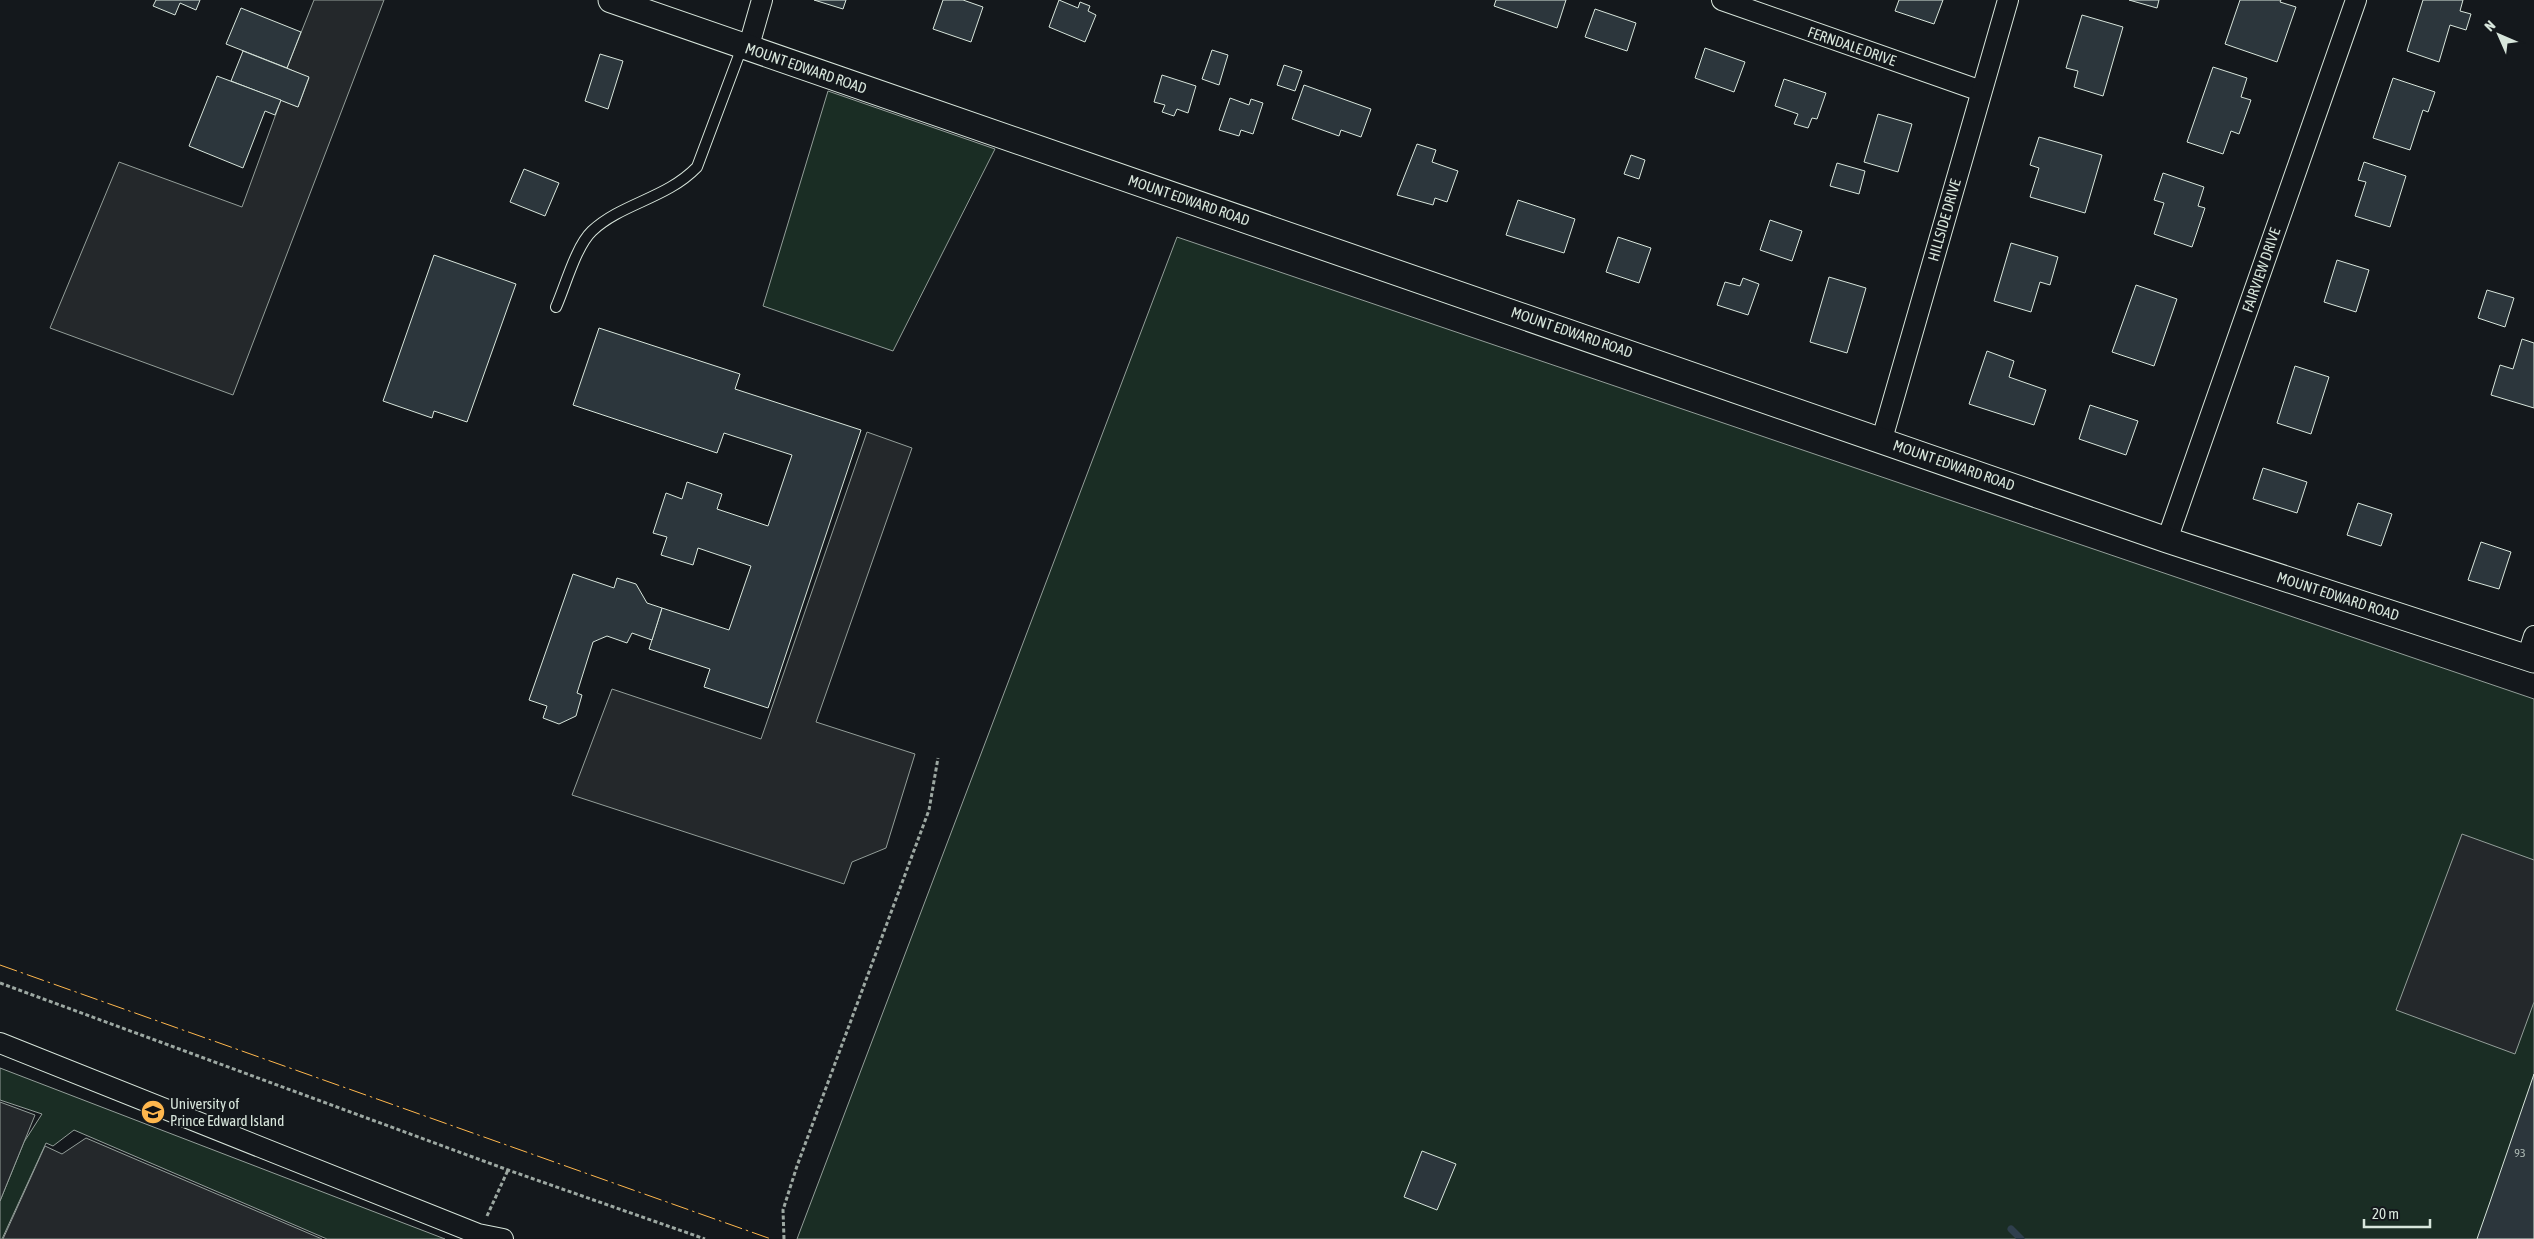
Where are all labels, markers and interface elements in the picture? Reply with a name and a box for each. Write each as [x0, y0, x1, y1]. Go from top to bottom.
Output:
north arrow [2474, 10, 2524, 60]
text: N [2481, 17, 2498, 34]
street label: FERNDALE DRIVE [1806, 23, 1899, 69]
street label: MOUNT EDWARD ROAD [743, 39, 869, 97]
street label: MOUNT EDWARD ROAD [1126, 171, 1252, 229]
street label: HILLSIDE DRIVE [1924, 176, 1964, 263]
street label: FAIRVIEW DRIVE [2239, 225, 2284, 314]
street label: MOUNT EDWARD ROAD [1509, 303, 1635, 361]
street label: MOUNT EDWARD ROAD [1891, 436, 2017, 494]
street label: MOUNT EDWARD ROAD [2275, 568, 2401, 624]
place label: University of Prince Edward Island [170, 1095, 284, 1129]
school or university icon: University of Prince Edward Island [140, 1099, 166, 1125]
house number: 93 [2514, 1146, 2526, 1160]
scale bar [2364, 1196, 2430, 1228]
text: 20 m [2372, 1205, 2399, 1222]

